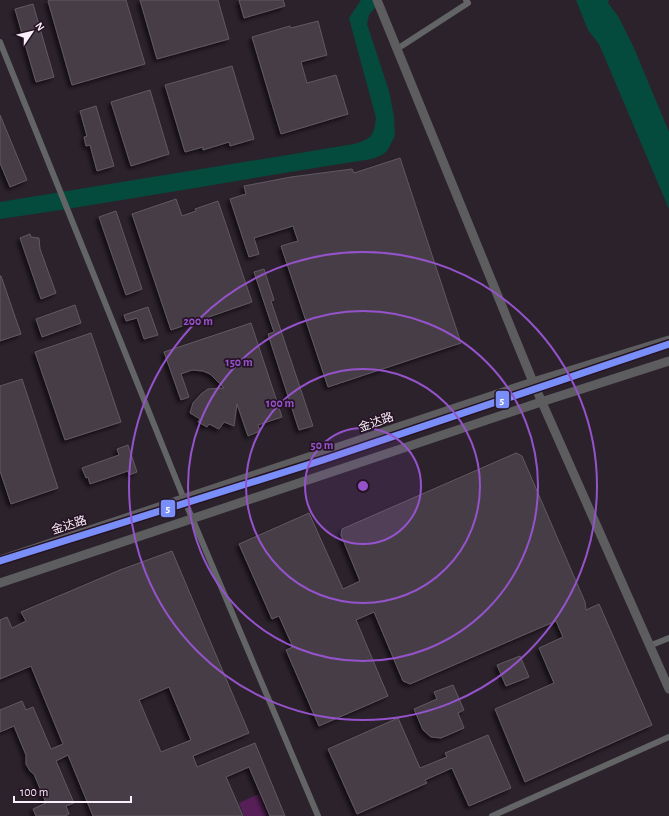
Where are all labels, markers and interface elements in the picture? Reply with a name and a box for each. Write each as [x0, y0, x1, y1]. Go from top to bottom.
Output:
north arrow [12, 12, 52, 52]
text: N [33, 20, 46, 33]
text: 200 m [183, 315, 213, 327]
text: 150 m [225, 356, 253, 368]
line badge: 5 [495, 390, 510, 409]
text: 5 [500, 395, 505, 406]
text: 100 m [266, 397, 294, 409]
street label: 金达路 [357, 410, 395, 434]
text: 50 m [311, 439, 334, 451]
centre of rings [356, 479, 370, 493]
line badge: 5 [160, 499, 176, 518]
text: 5 [166, 503, 171, 514]
street label: 金达路 [50, 513, 88, 536]
scale bar [14, 778, 131, 804]
text: 100 m [20, 786, 48, 798]

